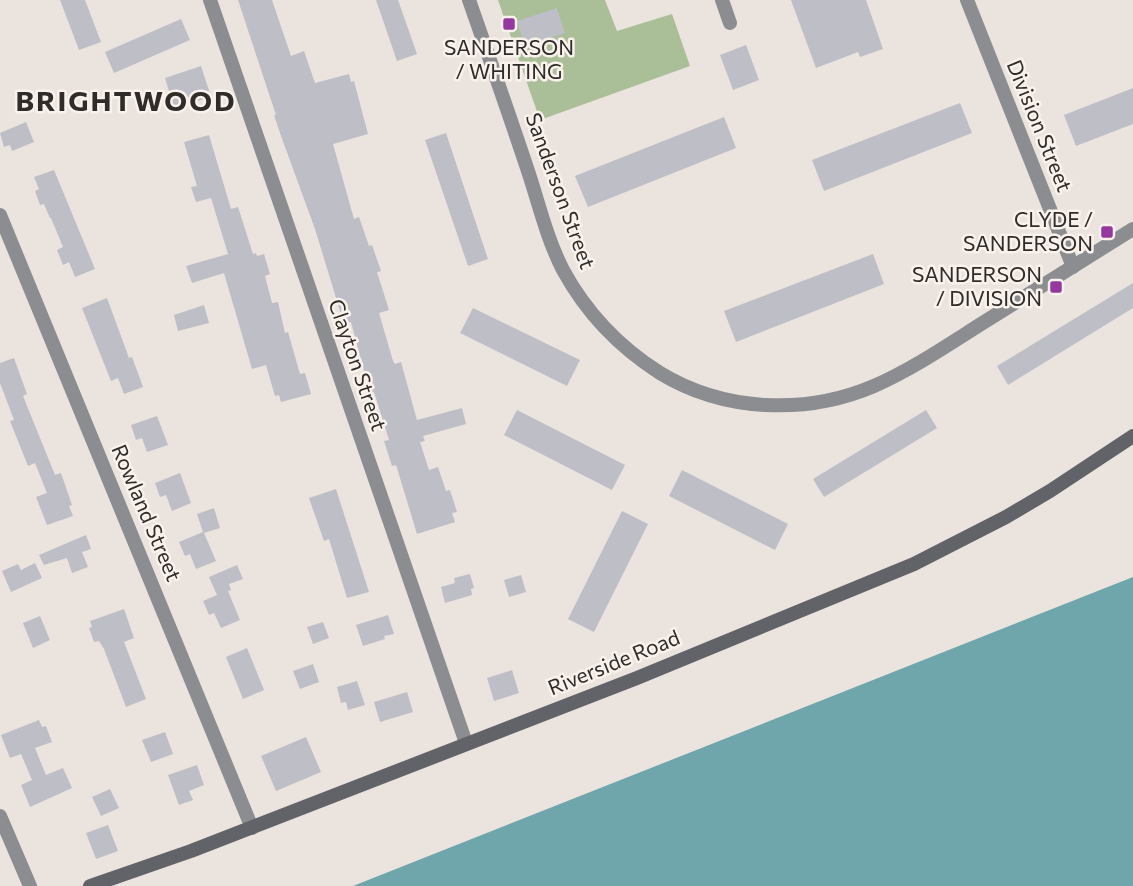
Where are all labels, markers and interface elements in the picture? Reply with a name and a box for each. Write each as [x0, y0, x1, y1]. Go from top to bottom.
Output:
marker: SANDERSON / WHITING [501, 16, 517, 32]
place label: SANDERSON / WHITING [444, 34, 574, 83]
street label: Division Street [1003, 56, 1078, 195]
district label: BRIGHTWOOD [16, 83, 236, 117]
street label: Sanderson Street [522, 109, 601, 272]
place label: CLYDE / SANDERSON [963, 206, 1093, 255]
marker: CLYDE / SANDERSON [1099, 224, 1115, 240]
place label: SANDERSON / DIVISION [912, 261, 1042, 310]
marker: SANDERSON / DIVISION [1048, 279, 1064, 295]
street label: Clayton Street [324, 295, 393, 434]
street label: Rowland Street [107, 440, 187, 585]
street label: Riverside Road [544, 624, 683, 699]

